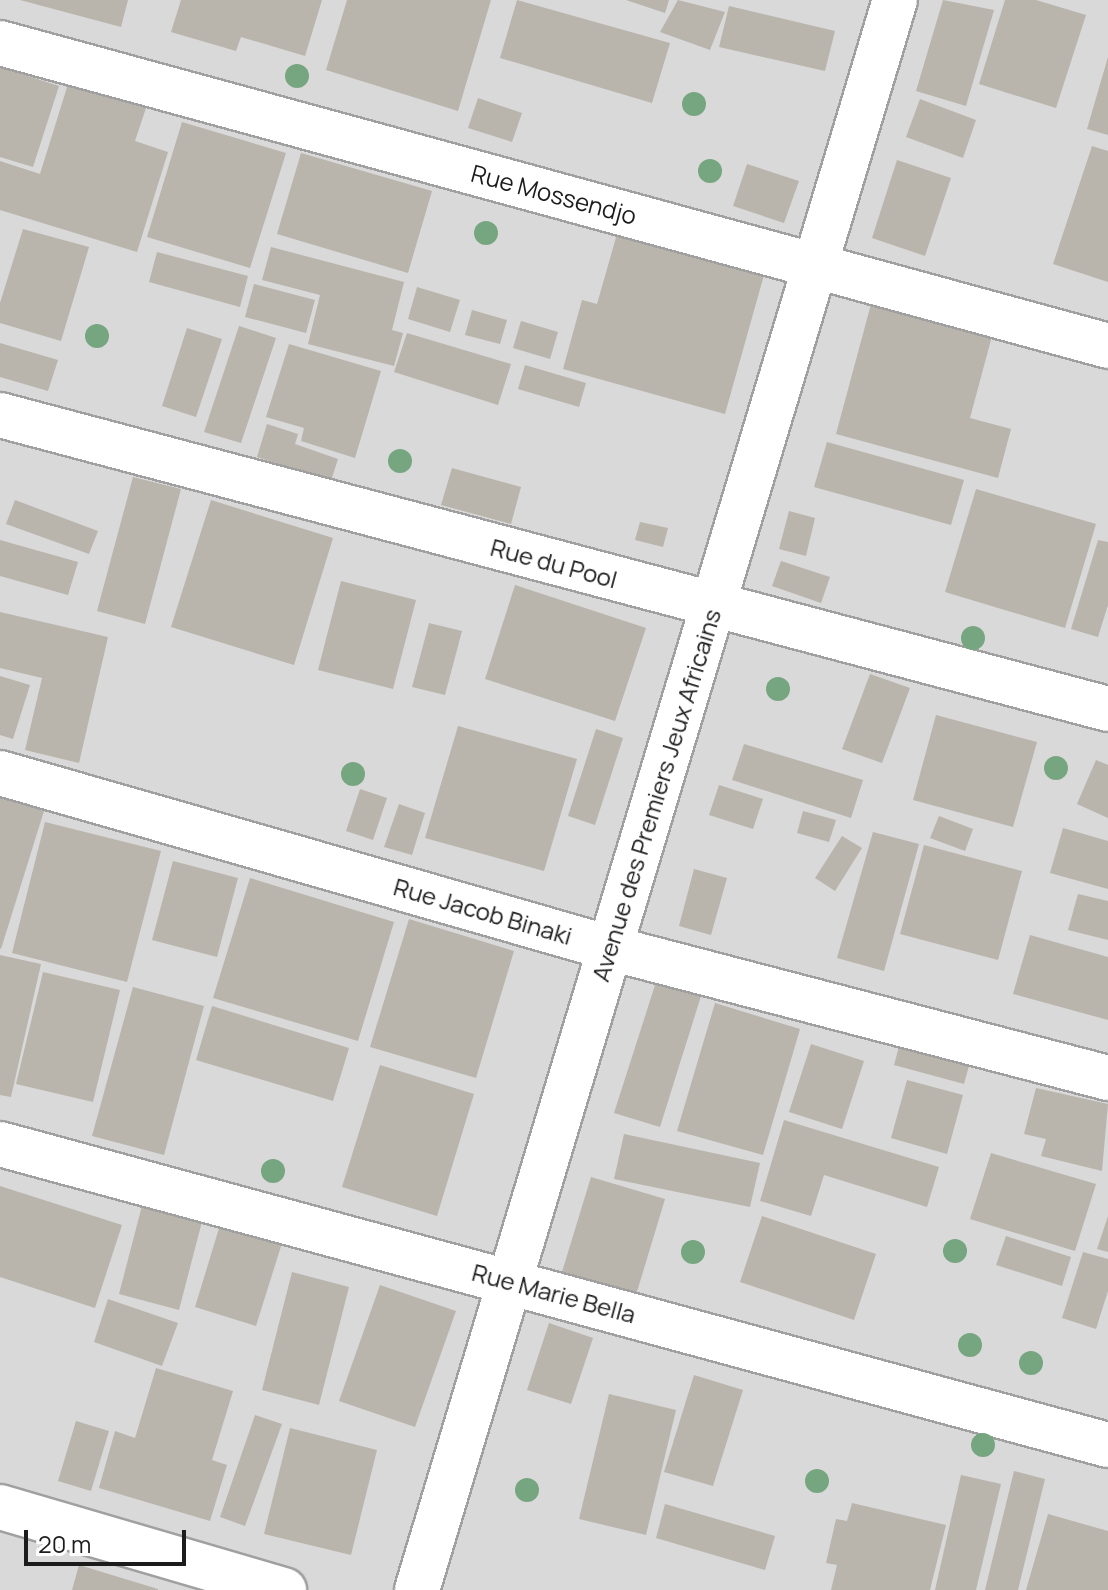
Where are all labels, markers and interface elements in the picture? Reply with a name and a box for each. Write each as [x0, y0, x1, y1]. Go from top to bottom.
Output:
street label: Rue Mossendjo [468, 158, 640, 230]
street label: Rue du Pool [488, 532, 620, 594]
street label: Avenue des Premiers Jeux Africains [586, 605, 726, 985]
street label: Rue Jacob Binaki [390, 872, 576, 950]
street label: Rue Marie Bella [469, 1257, 639, 1329]
scale bar [28, 1514, 190, 1564]
text: 20 m [38, 1527, 91, 1560]

